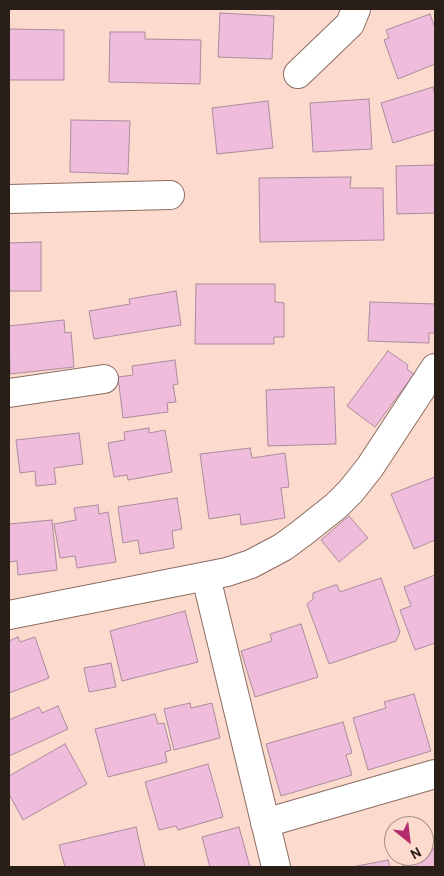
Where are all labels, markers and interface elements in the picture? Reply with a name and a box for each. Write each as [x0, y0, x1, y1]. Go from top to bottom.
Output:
north arrow [384, 816, 434, 866]
text: N [407, 843, 424, 864]

